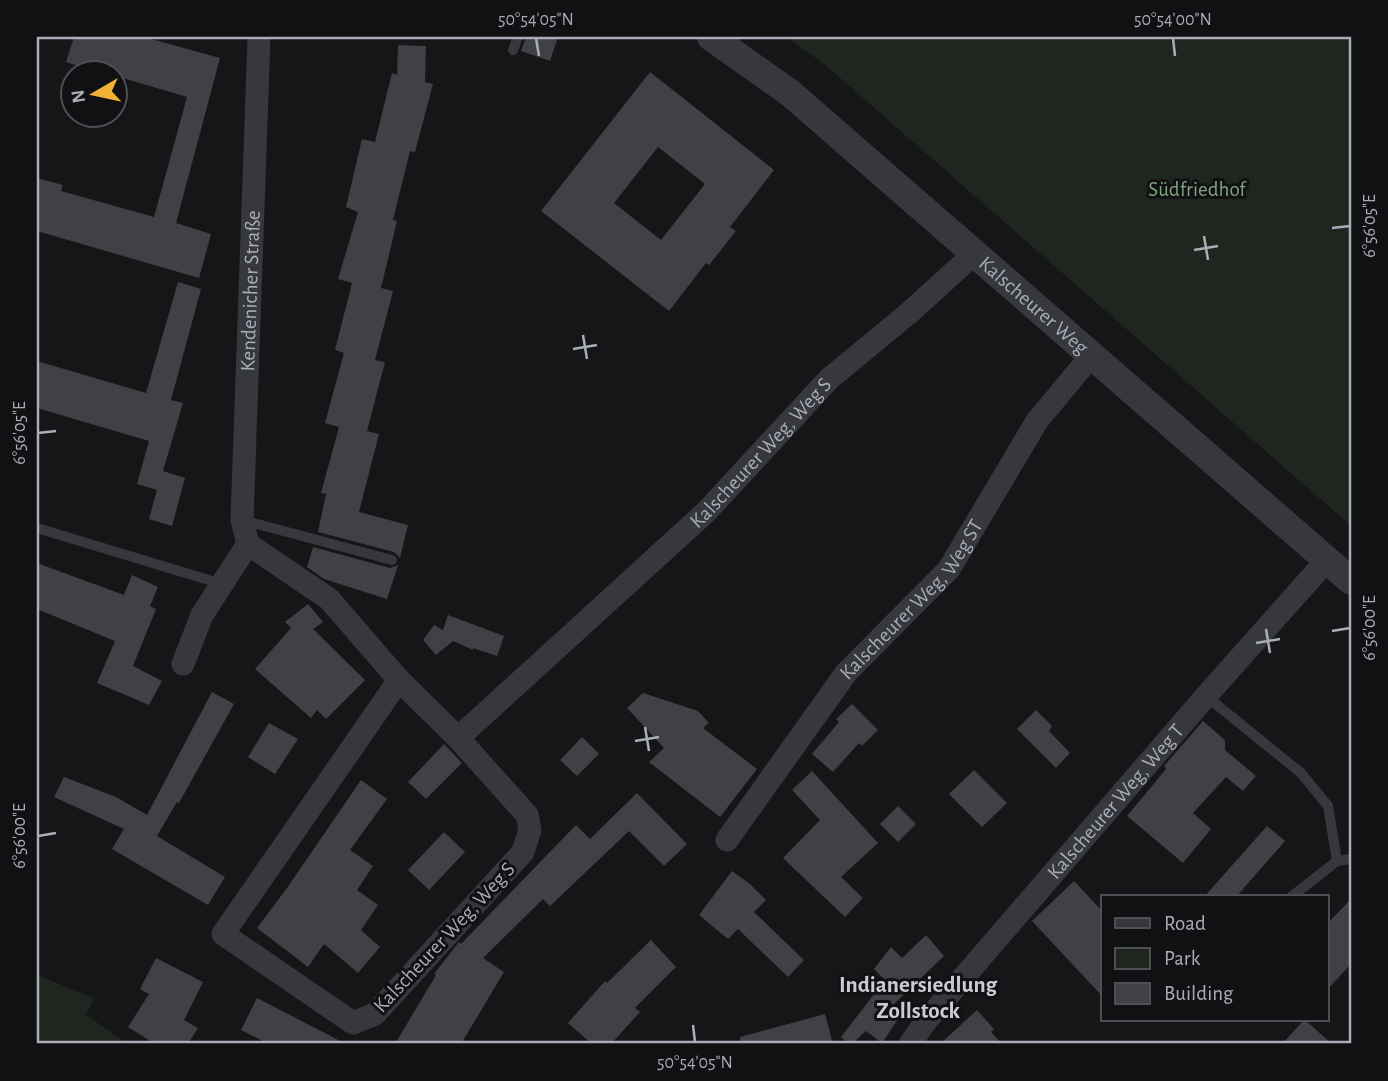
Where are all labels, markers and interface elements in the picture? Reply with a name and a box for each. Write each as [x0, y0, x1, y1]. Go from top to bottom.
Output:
text: 50°54'05"N [498, 11, 574, 29]
text: 50°54'00"N [1134, 11, 1212, 29]
north arrow [60, 60, 130, 130]
text: N [68, 88, 89, 104]
park label: Südfriedhof [1148, 179, 1247, 200]
text: 6°56'05"E [1361, 194, 1379, 258]
street label: Kendenicher Straße [237, 210, 264, 372]
street label: Kalscheurer Weg [975, 252, 1093, 359]
street label: Kalscheurer Weg, Weg S [686, 374, 836, 532]
text: 6°56'05"E [11, 401, 29, 465]
street label: Kalscheurer Weg, Weg ST [836, 516, 987, 684]
text: 6°56'00"E [1361, 595, 1379, 661]
street label: Kalscheurer Weg, Weg T [1043, 720, 1188, 883]
text: 6°56'00"E [11, 803, 29, 869]
street label: Kalscheurer Weg, Weg S [370, 858, 519, 1016]
legend [1101, 895, 1328, 1021]
text: Road [1164, 913, 1206, 934]
text: Park [1164, 948, 1201, 969]
district label: Indianersiedlung Zollstock [839, 974, 998, 1023]
text: Building [1164, 983, 1234, 1004]
text: 50°54'05"N [657, 1054, 733, 1072]

